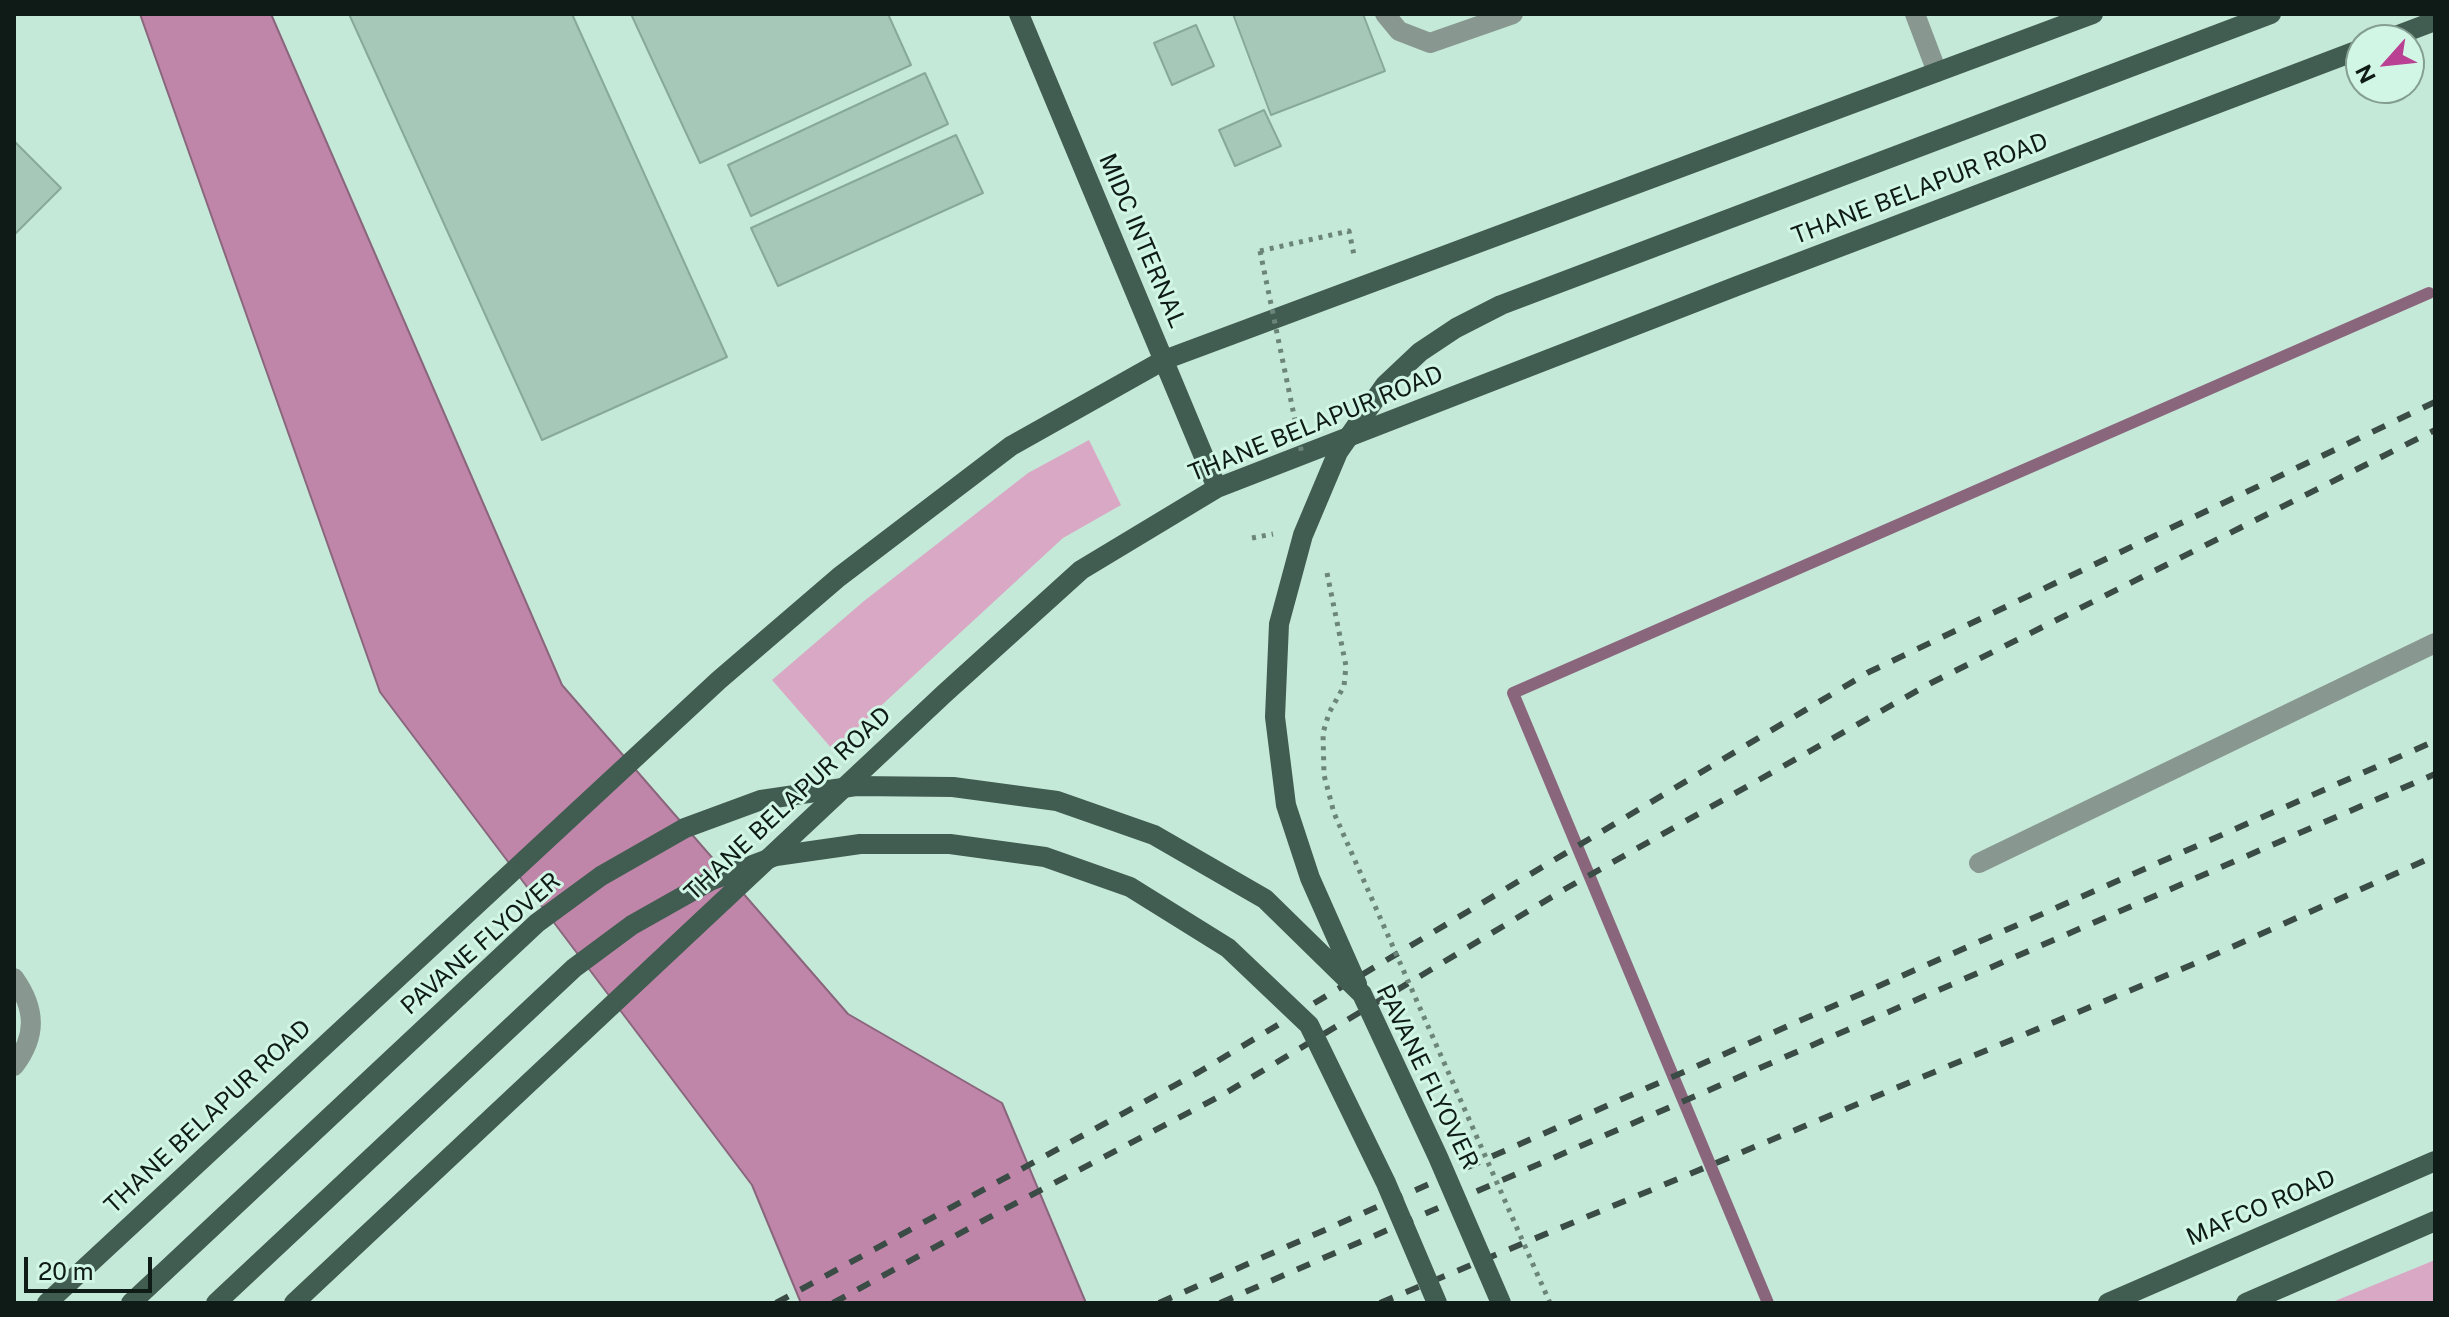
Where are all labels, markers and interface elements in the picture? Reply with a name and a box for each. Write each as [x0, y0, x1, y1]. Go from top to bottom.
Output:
north arrow [2345, 24, 2425, 104]
text: N [2350, 60, 2381, 88]
street label: THANE BELAPUR ROAD [1788, 127, 2052, 251]
street label: MIDC INTERNAL [1092, 150, 1192, 332]
street label: THANE BELAPUR ROAD [1185, 360, 1447, 488]
street label: THANE BELAPUR ROAD [679, 701, 897, 907]
street label: PAVANE FLYOVER [395, 867, 567, 1021]
street label: PAVANE FLYOVER [1370, 980, 1484, 1174]
street label: THANE BELAPUR ROAD [99, 1014, 317, 1220]
street label: MAFCO ROAD [2182, 1164, 2340, 1252]
scale bar [28, 1241, 156, 1291]
text: 20 m [38, 1257, 94, 1285]

